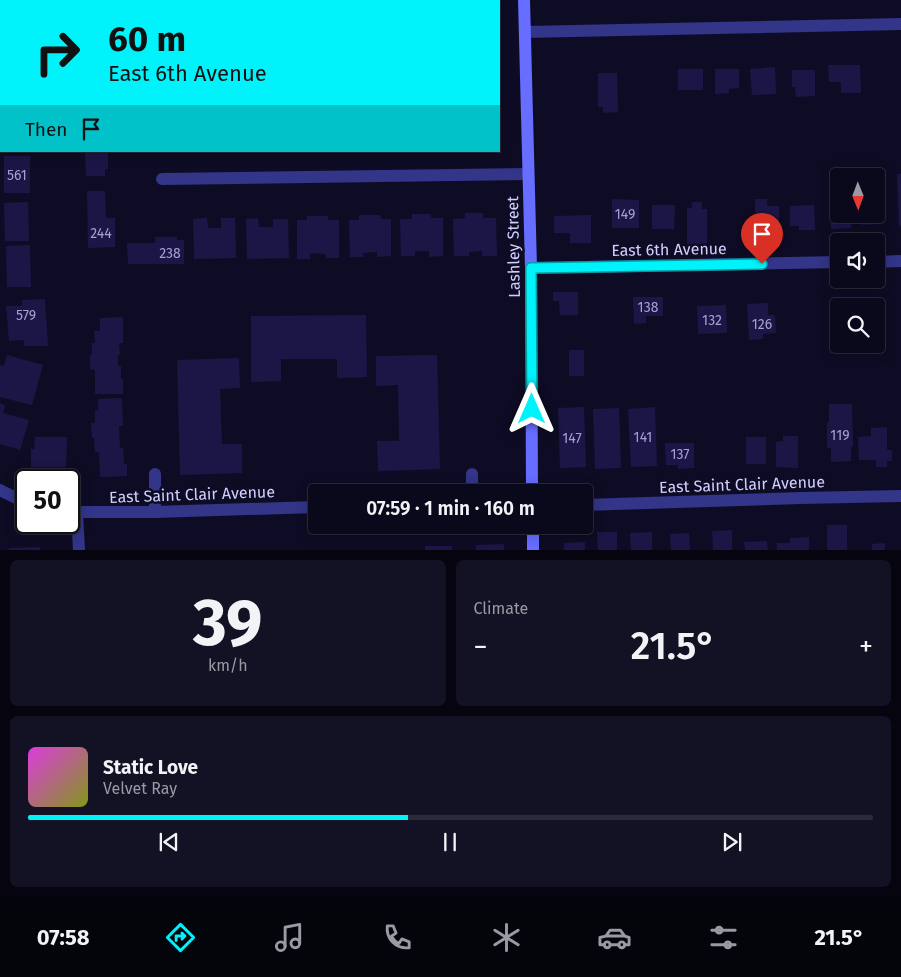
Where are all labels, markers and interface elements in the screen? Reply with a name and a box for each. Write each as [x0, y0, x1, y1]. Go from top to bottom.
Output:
text: 60 m [108, 18, 186, 60]
icon: right [25, 20, 90, 85]
text: East 6th Avenue [108, 60, 267, 87]
icon: arrive [77, 115, 105, 143]
text: Then [25, 118, 67, 141]
house number: 561 [7, 167, 27, 184]
north arrow [830, 168, 885, 222]
map controls [830, 168, 885, 353]
street label: Lashley Street [503, 196, 524, 298]
house number: 149 [615, 206, 635, 223]
pin [741, 213, 783, 264]
icon: arrive [748, 220, 776, 248]
house number: 244 [90, 225, 112, 242]
button: sound [830, 233, 885, 288]
street label: East 6th Avenue [611, 239, 727, 260]
house number: 238 [159, 245, 181, 262]
button: search [830, 298, 885, 353]
house number: 138 [638, 299, 659, 316]
house number: 579 [16, 307, 36, 324]
house number: 132 [702, 312, 722, 329]
house number: 126 [752, 316, 772, 333]
position arrow [505, 382, 557, 434]
house number: 119 [830, 427, 850, 444]
house number: 141 [634, 429, 652, 446]
house number: 147 [562, 430, 582, 447]
house number: 137 [670, 446, 690, 463]
speed limit sign: 50 [15, 469, 80, 534]
street label: East Saint Clair Avenue [659, 472, 825, 497]
street label: East Saint Clair Avenue [109, 482, 275, 507]
text: 07:59 · 1 min · 160 m [366, 497, 535, 520]
text: 39 [193, 584, 263, 662]
text: Climate [474, 599, 528, 618]
text: 21.5° [631, 623, 716, 669]
text: − [474, 630, 488, 663]
text: + [859, 630, 873, 663]
text: km/h [208, 656, 248, 675]
text: Static Love [103, 756, 198, 779]
text: Velvet Ray [103, 779, 177, 798]
icon: previous [155, 828, 183, 856]
icon: pause [436, 828, 464, 856]
icon: next [718, 828, 746, 856]
icon: directions [163, 920, 198, 955]
icon: music [272, 920, 307, 955]
icon: phone [380, 920, 415, 955]
icon: climate [489, 920, 524, 955]
icon: car [597, 920, 632, 955]
icon: filters [706, 920, 741, 955]
text: 07:58 [37, 924, 90, 951]
text: 21.5° [814, 924, 864, 951]

